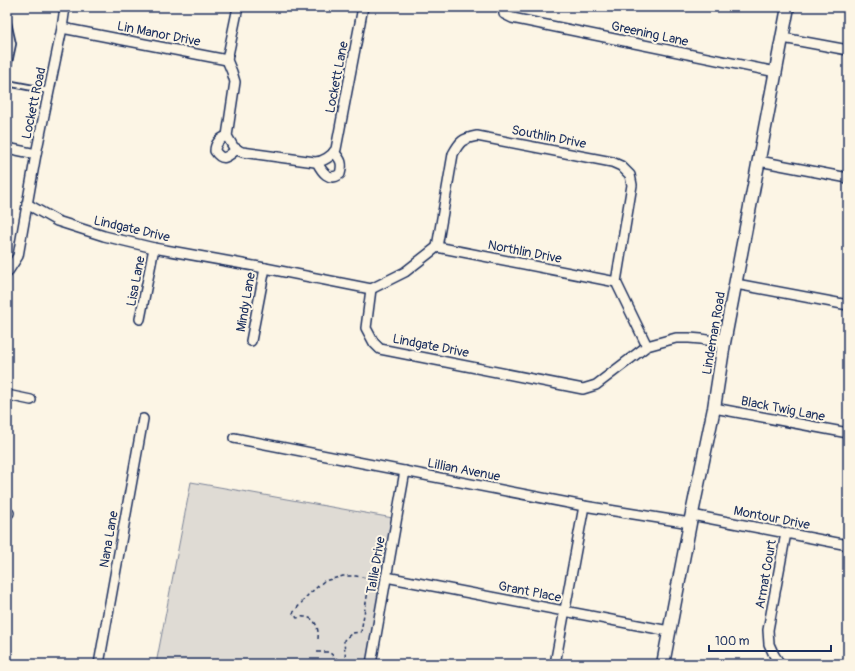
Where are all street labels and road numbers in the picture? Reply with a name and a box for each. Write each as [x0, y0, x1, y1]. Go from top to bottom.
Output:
street label: Lin Manor Drive [116, 18, 202, 50]
street label: Greening Lane [610, 18, 690, 50]
street label: Lockett Lane [322, 39, 352, 114]
street label: Lockett Road [19, 66, 49, 141]
street label: Southlin Drive [510, 122, 588, 152]
street label: Lindgate Drive [92, 212, 172, 246]
street label: Northlin Drive [486, 237, 564, 267]
street label: Lisa Lane [123, 254, 149, 308]
street label: Mindy Lane [233, 270, 259, 333]
street label: Lindeman Road [699, 290, 729, 376]
street label: Lindgate Drive [391, 331, 471, 361]
street label: Black Twig Lane [739, 393, 827, 425]
street label: Lillian Avenue [426, 455, 502, 485]
street label: Montour Drive [732, 503, 812, 533]
street label: Nana Lane [96, 509, 122, 569]
street label: Tallie Drive [363, 535, 389, 595]
street label: Armat Court [752, 538, 780, 610]
street label: Grant Place [497, 578, 563, 606]

